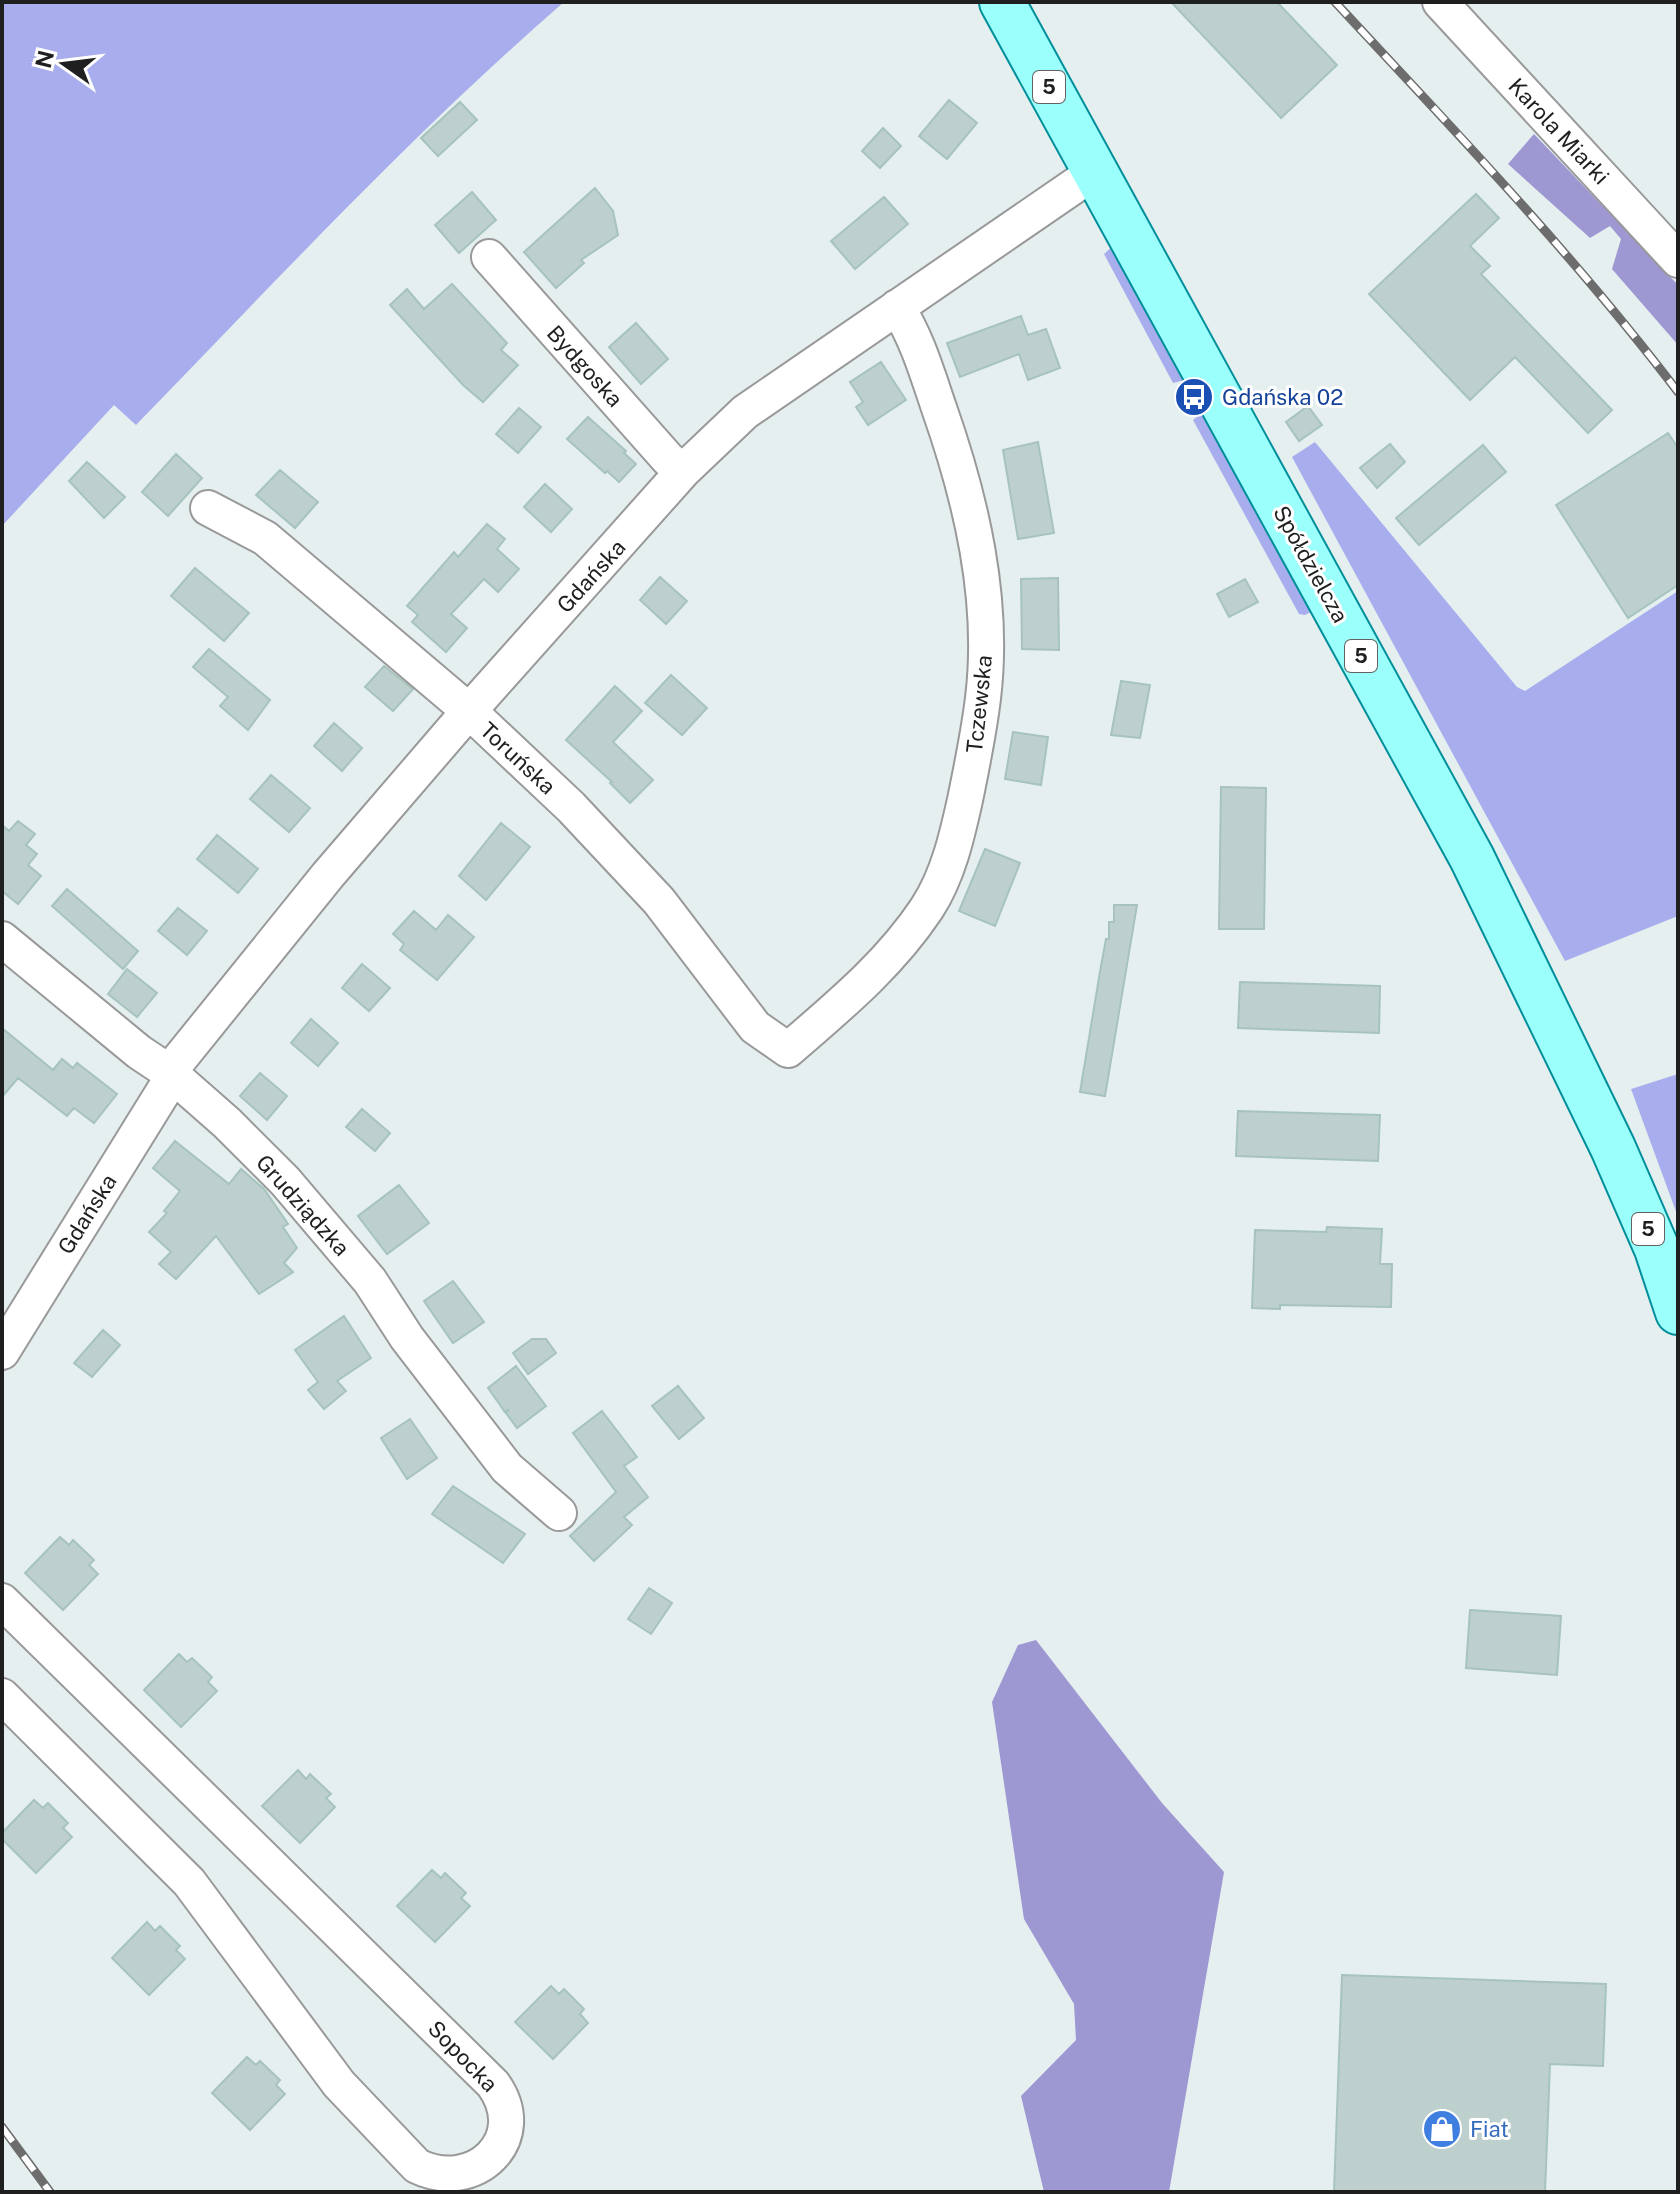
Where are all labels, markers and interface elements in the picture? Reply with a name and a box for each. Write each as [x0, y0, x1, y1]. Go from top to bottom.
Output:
north arrow [24, 24, 104, 104]
text: N [30, 48, 59, 71]
road number: 5 [1033, 71, 1065, 103]
street label: Karola Miarki [1503, 73, 1615, 189]
street label: Bydgoska [542, 320, 628, 412]
bus stop icon: Gdańska 02 [1173, 376, 1215, 418]
place label: Gdańska 02 [1222, 384, 1343, 410]
street label: Spółdzielcza [1268, 501, 1354, 627]
street label: Gdańska [551, 534, 631, 618]
road number: 5 [1345, 640, 1377, 672]
street label: Tczewska [961, 654, 997, 754]
street label: Toruńska [475, 717, 561, 799]
street label: Grudziądzka [251, 1149, 355, 1261]
street label: Gdańska [52, 1169, 122, 1259]
road number: 5 [1632, 1213, 1664, 1245]
street label: Sopocka [423, 2015, 503, 2097]
shop icon: Fiat [1421, 2108, 1463, 2150]
place label: Fiat [1470, 2116, 1509, 2142]

